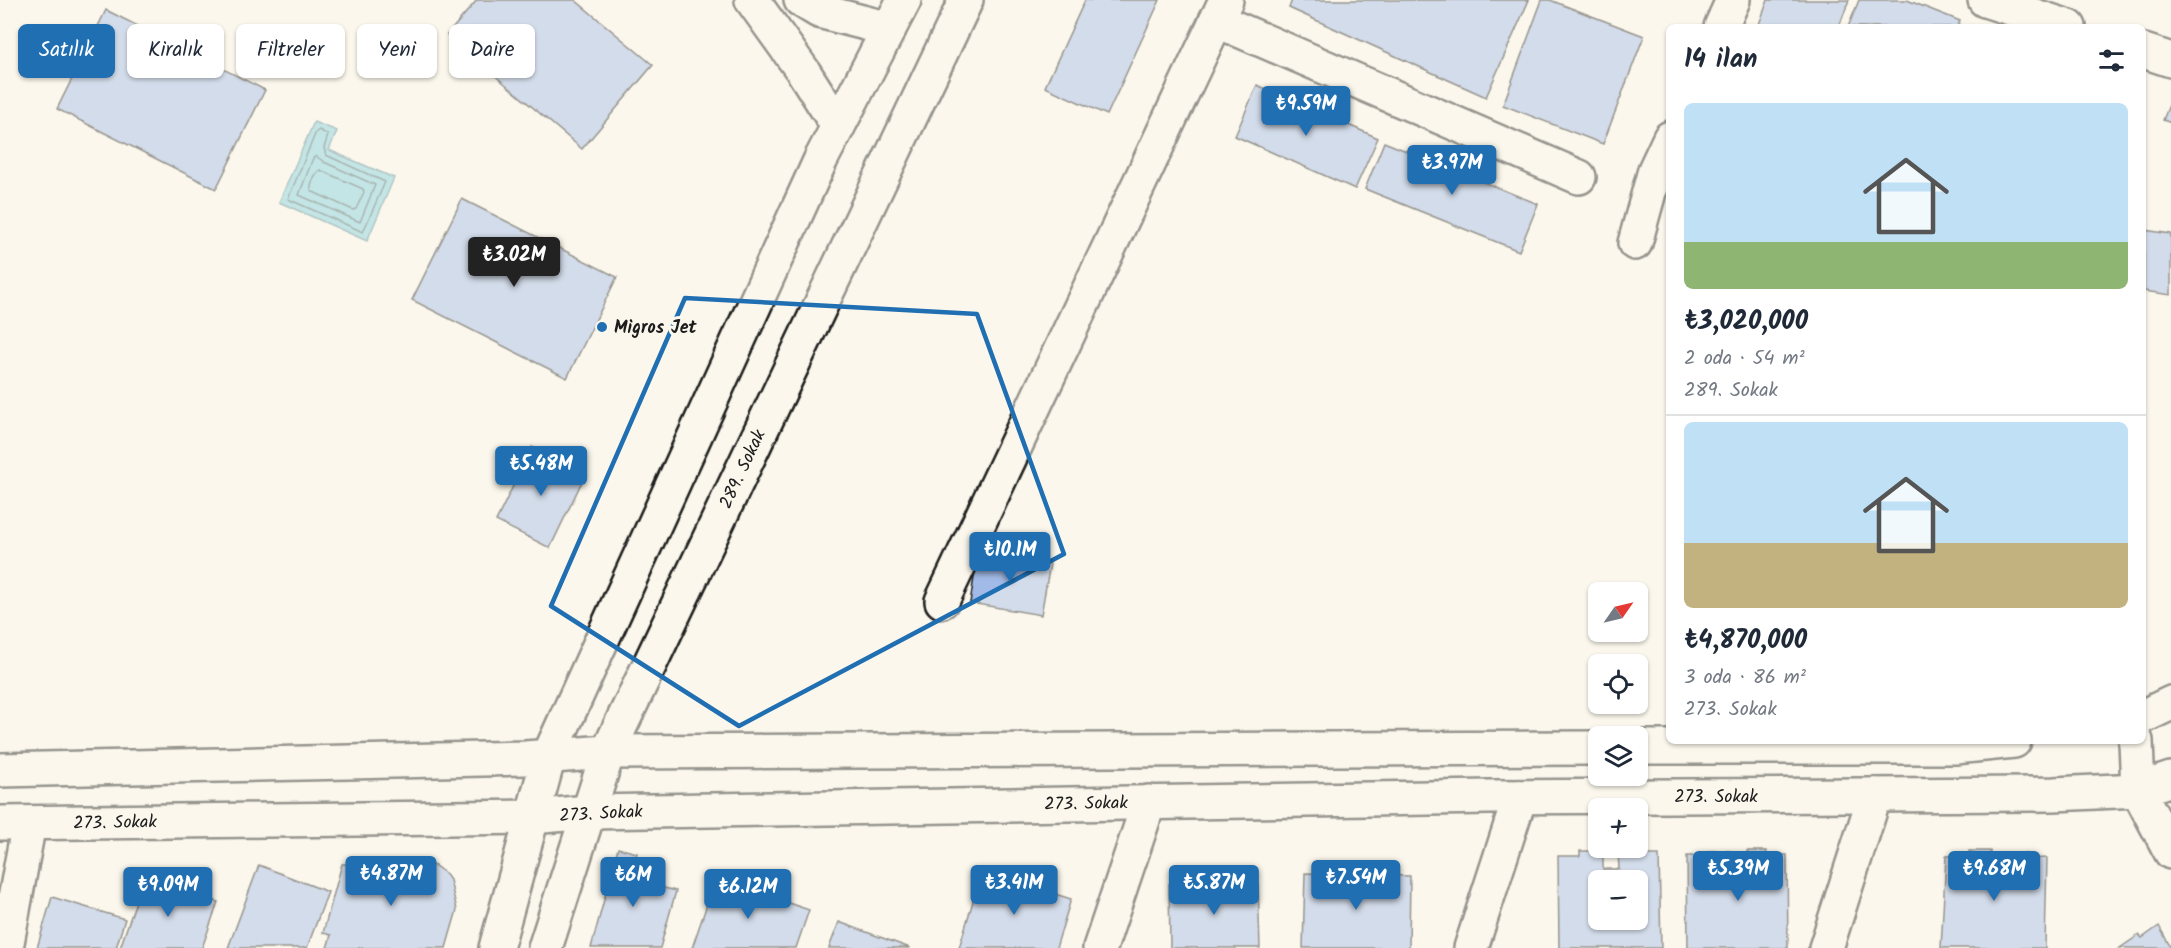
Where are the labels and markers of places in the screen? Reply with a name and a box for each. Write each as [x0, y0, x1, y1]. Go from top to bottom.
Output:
pin: ₺9.59M [1257, 86, 1355, 137]
pin: ₺3.97M [1403, 145, 1501, 196]
pin: ₺3.02M [465, 237, 563, 288]
place label: Migros Jet [614, 314, 698, 343]
marker: Migros Jet [595, 320, 609, 334]
pin: ₺5.48M [492, 446, 590, 497]
pin: ₺10.1M [961, 532, 1059, 583]
pin: ₺5.39M [1689, 851, 1787, 902]
pin: ₺9.68M [1945, 851, 2043, 902]
pin: ₺4.87M [342, 856, 440, 907]
pin: ₺6M [604, 857, 662, 908]
pin: ₺7.54M [1307, 860, 1405, 911]
pin: ₺3.41M [965, 865, 1063, 916]
pin: ₺5.87M [1165, 865, 1263, 916]
pin: ₺9.09M [119, 867, 217, 918]
pin: ₺6.12M [699, 869, 797, 920]

